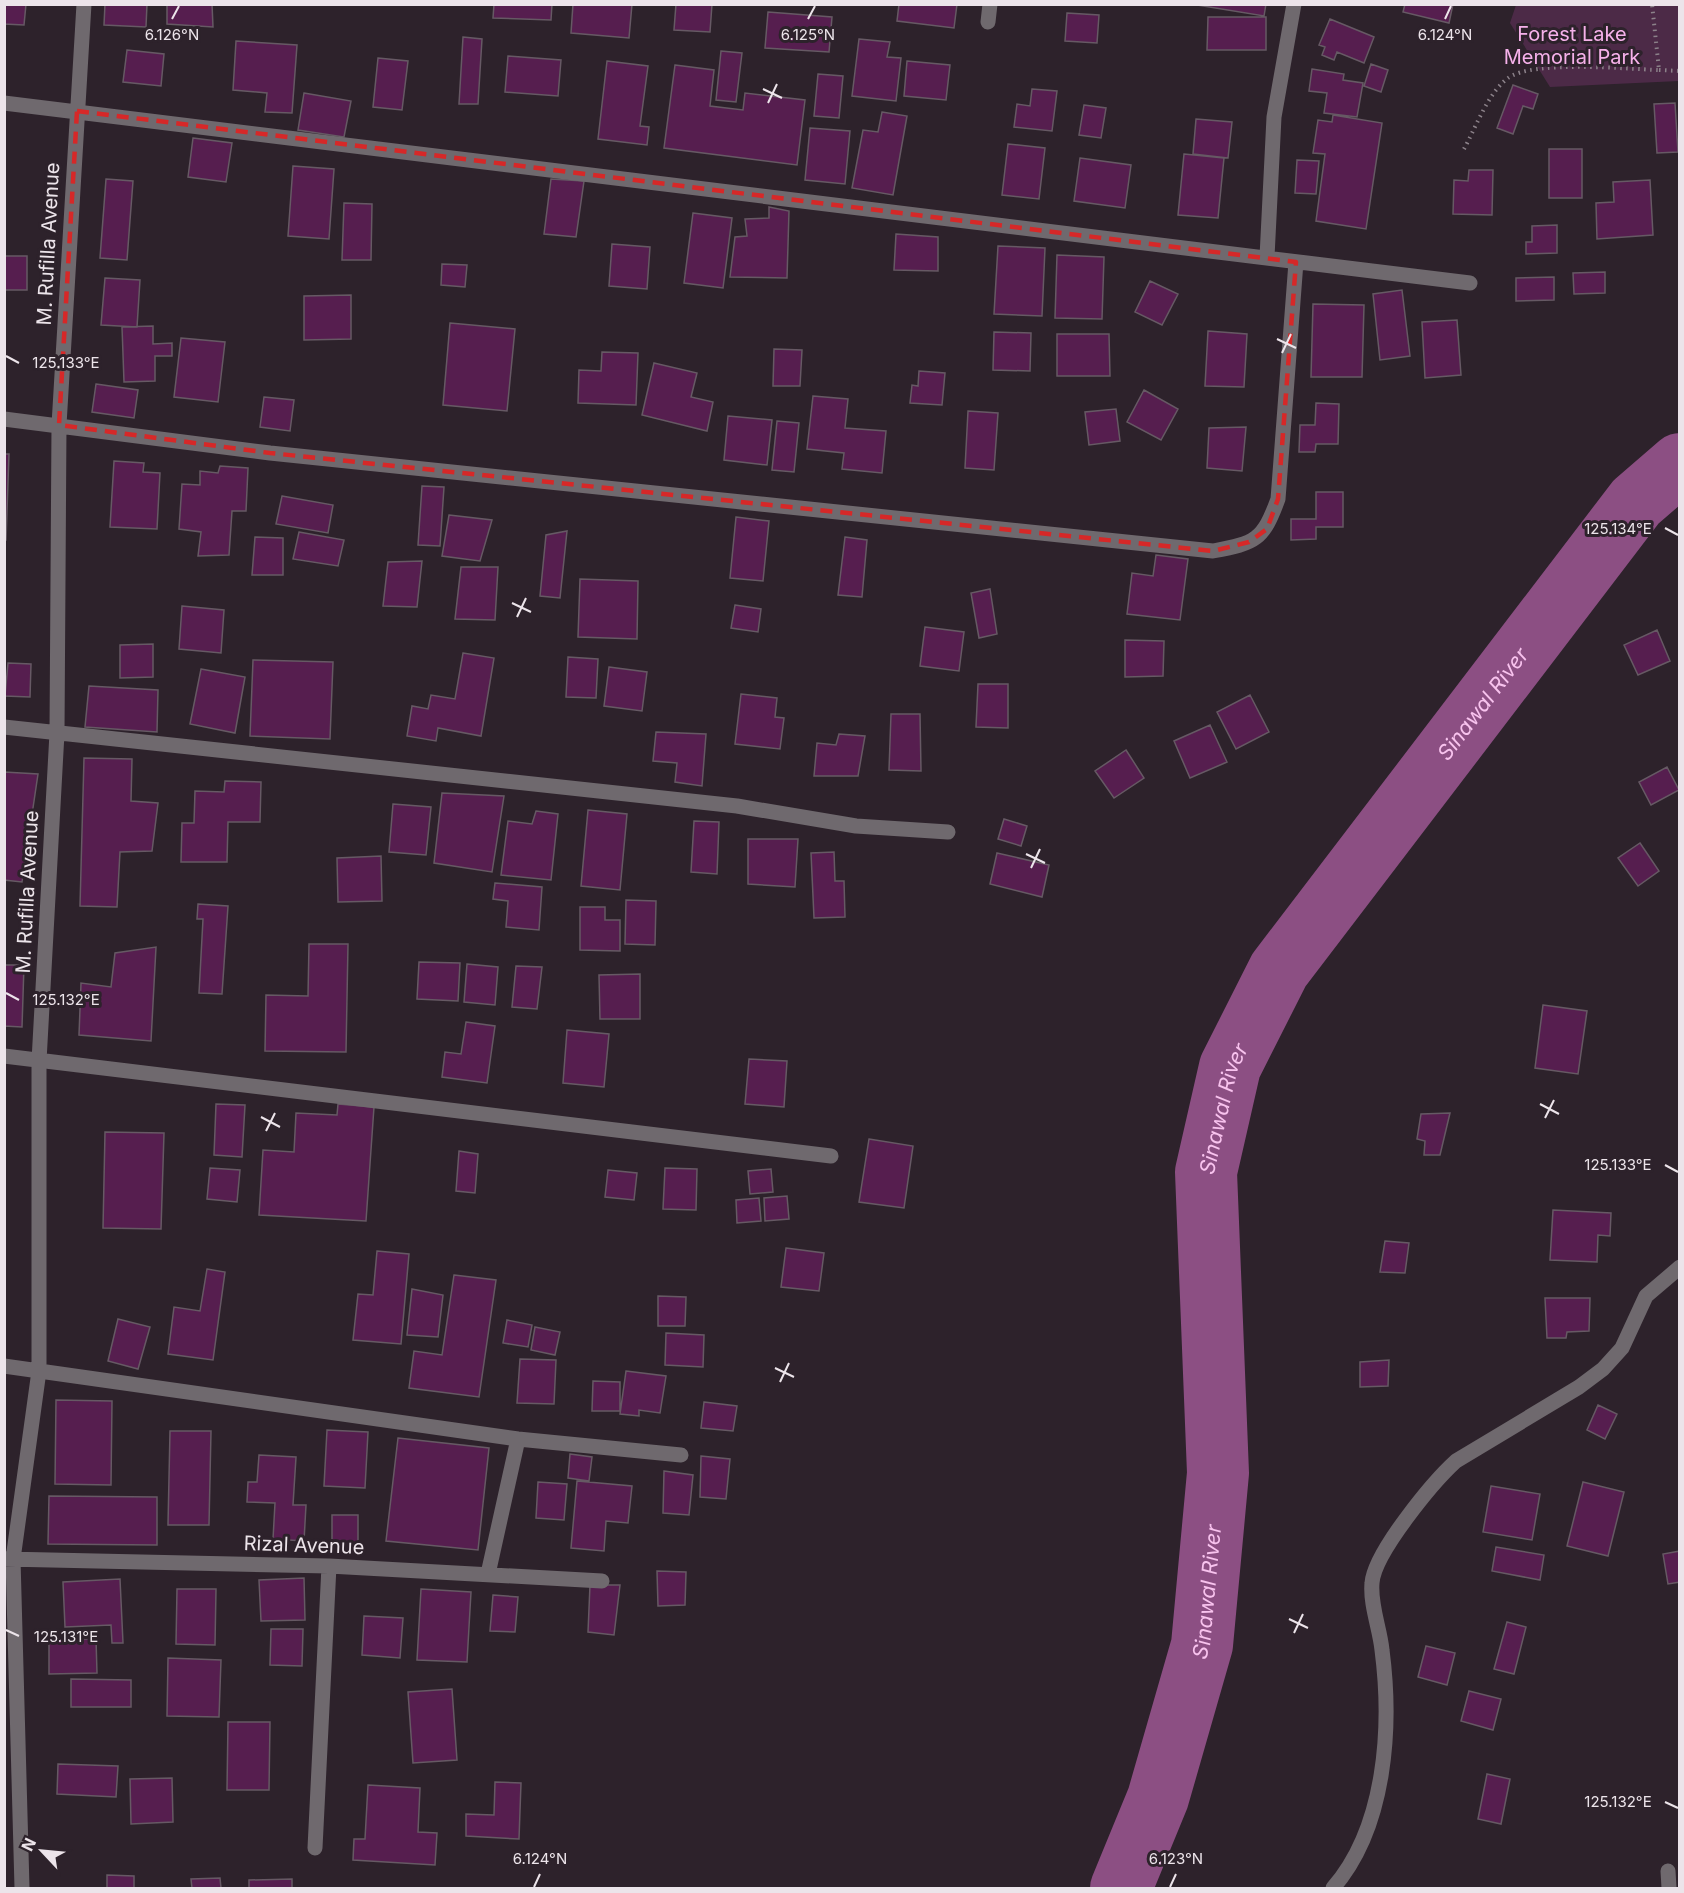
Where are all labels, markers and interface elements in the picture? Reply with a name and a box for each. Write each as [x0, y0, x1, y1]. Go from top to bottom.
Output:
park label: Forest Lake Memorial Park [1504, 22, 1640, 69]
text: 6.126°N [145, 25, 199, 44]
text: 6.125°N [781, 25, 835, 44]
text: 6.124°N [1418, 25, 1472, 44]
street label: M. Rufilla Avenue [32, 162, 64, 326]
text: 125.133°E [32, 353, 100, 372]
text: 125.134°E [1584, 519, 1652, 538]
water label: Sinawal River [1431, 642, 1534, 765]
street label: M. Rufilla Avenue [11, 810, 43, 974]
text: 125.132°E [32, 990, 100, 1009]
water label: Sinawal River [1193, 1038, 1253, 1177]
text: 125.133°E [1584, 1155, 1652, 1174]
water label: Sinawal River [1186, 1522, 1226, 1662]
street label: Rizal Avenue [243, 1531, 365, 1559]
text: 125.131°E [34, 1627, 98, 1646]
text: 125.132°E [1584, 1792, 1652, 1811]
north arrow [12, 1821, 72, 1881]
text: N [17, 1835, 40, 1854]
text: 6.124°N [513, 1849, 567, 1868]
text: 6.123°N [1149, 1849, 1203, 1868]

